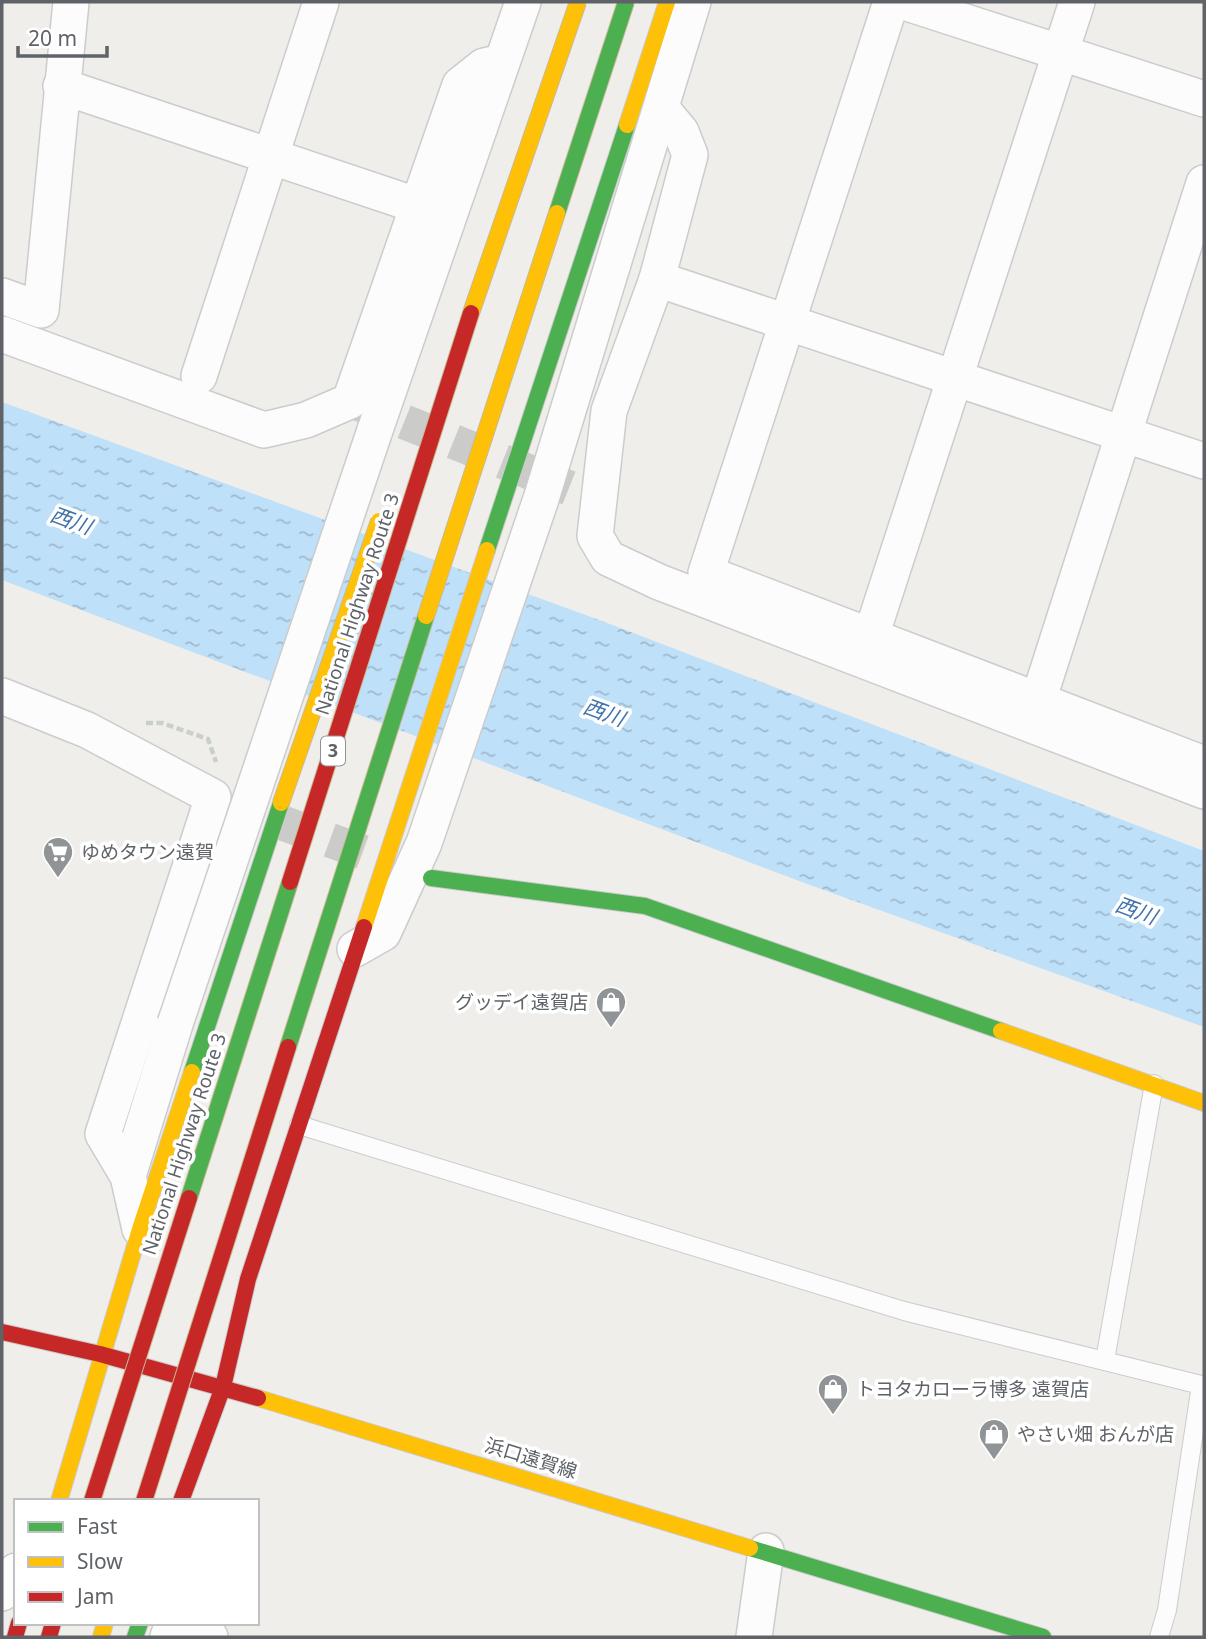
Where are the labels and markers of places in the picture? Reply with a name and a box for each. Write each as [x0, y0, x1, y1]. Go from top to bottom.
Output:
supermarket icon: ゆめタウン遠賀 [41, 835, 75, 879]
place label: ゆめタウン遠賀 [81, 839, 214, 865]
shop icon: グッデイ遠賀店 [594, 985, 628, 1029]
place label: グッデイ遠賀店 [455, 989, 588, 1015]
shop icon: トヨタカローラ博多 遠賀店 [816, 1372, 850, 1416]
place label: トヨタカローラ博多 遠賀店 [856, 1376, 1089, 1402]
shop icon: やさい畑 おんが店 [977, 1417, 1011, 1461]
place label: やさい畑 おんが店 [1017, 1421, 1174, 1447]

